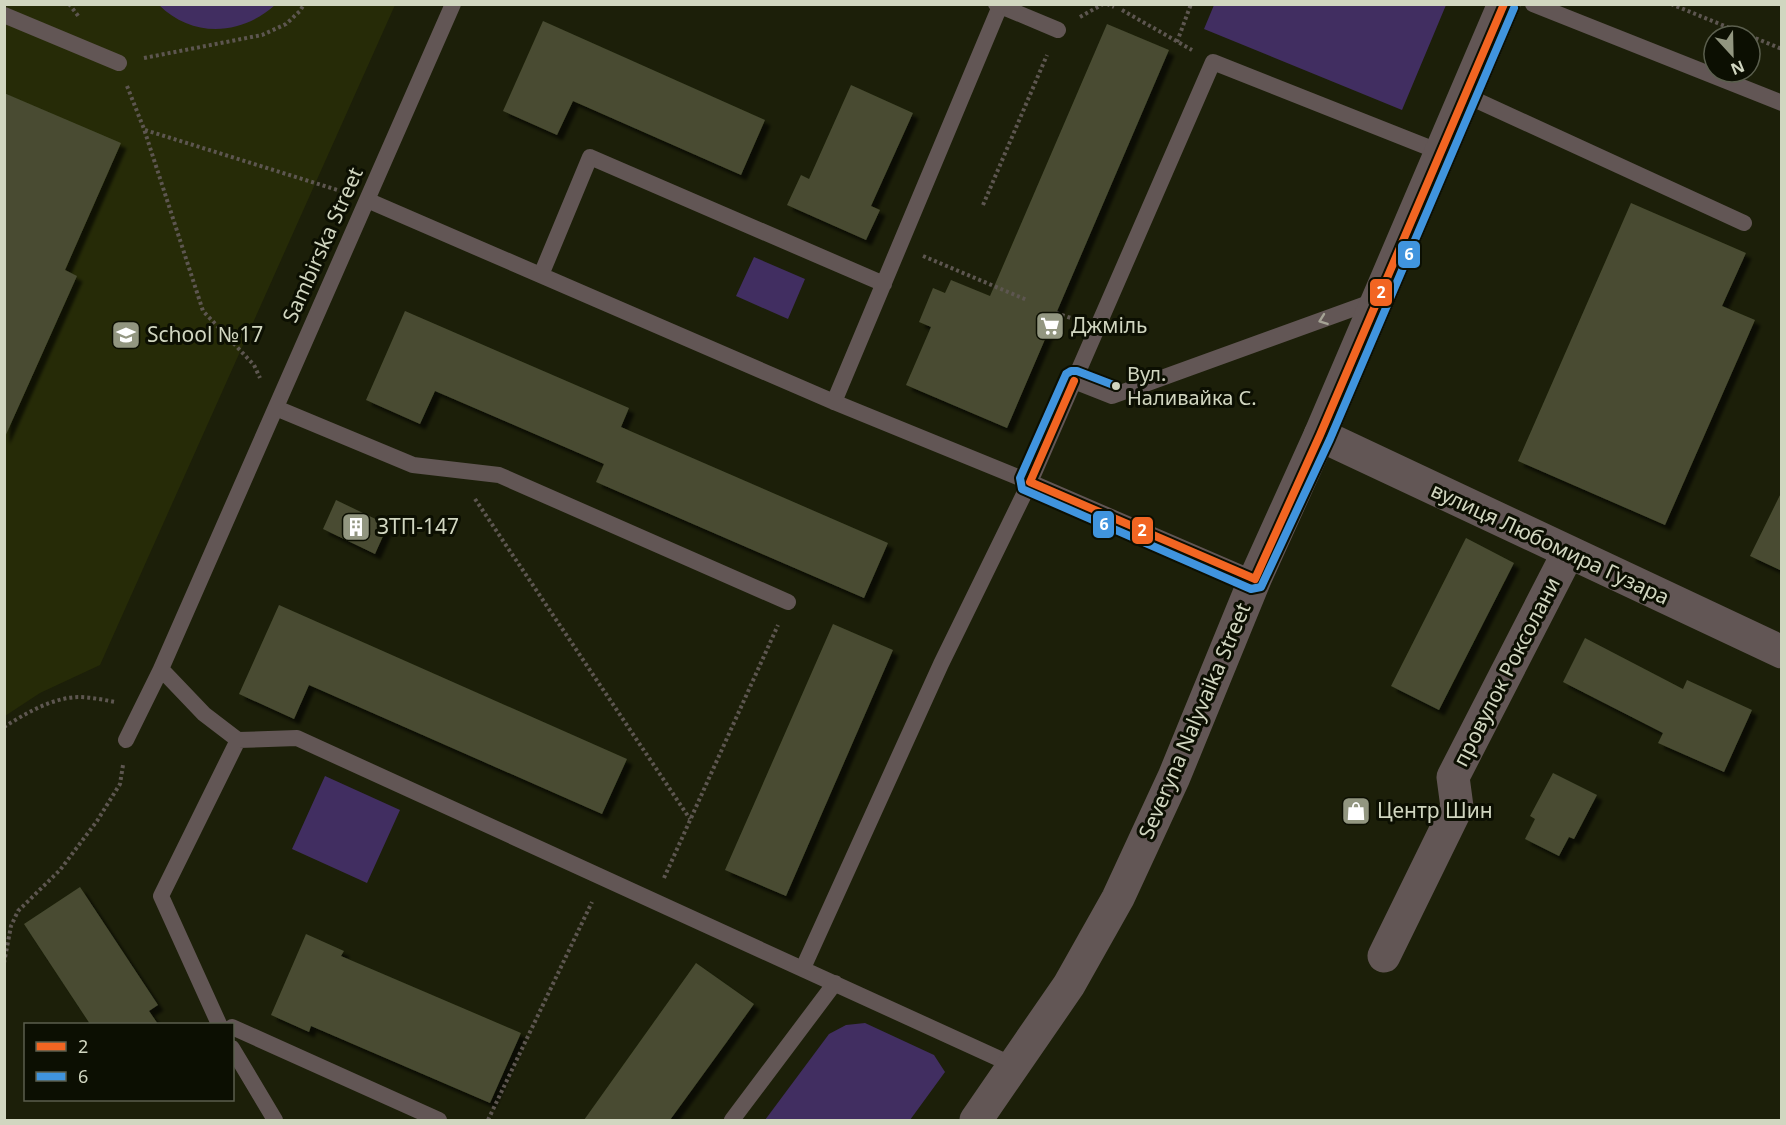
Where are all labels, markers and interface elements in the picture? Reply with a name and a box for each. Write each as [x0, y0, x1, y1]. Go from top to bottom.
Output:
north arrow [1702, 24, 1762, 84]
text: N [1727, 55, 1748, 81]
street label: Sambirska Street [275, 162, 369, 327]
line badge: 6 [1397, 240, 1421, 269]
text: 6 [1404, 243, 1414, 265]
line badge: 2 [1369, 278, 1393, 307]
text: 2 [1376, 281, 1386, 303]
supermarket icon: Джміль [1034, 310, 1066, 342]
place label: Джміль [1071, 311, 1148, 339]
one-way arrow [1318, 313, 1328, 326]
school or university icon: School №17 [110, 319, 142, 351]
place label: School №17 [147, 320, 263, 348]
place label: Вул. Наливайка С. [1127, 360, 1257, 411]
marker: Вул. Наливайка С. [1110, 380, 1122, 392]
street label: вулиця Любомира Гузара [1427, 475, 1674, 611]
line badge: 6 [1092, 510, 1115, 539]
building icon: ЗТП-147 [340, 511, 372, 543]
place label: ЗТП-147 [377, 512, 459, 540]
text: 6 [1099, 513, 1109, 535]
line badge: 2 [1131, 516, 1154, 545]
text: 2 [1137, 519, 1147, 541]
street label: провулок Роксолани [1446, 572, 1566, 771]
street label: Severyna Nalyvaika Street [1132, 598, 1257, 843]
shop icon: Центр Шин [1340, 795, 1372, 827]
place label: Центр Шин [1377, 796, 1493, 824]
legend [24, 1023, 234, 1101]
text: 2 [78, 1034, 88, 1058]
text: 6 [78, 1064, 88, 1088]

